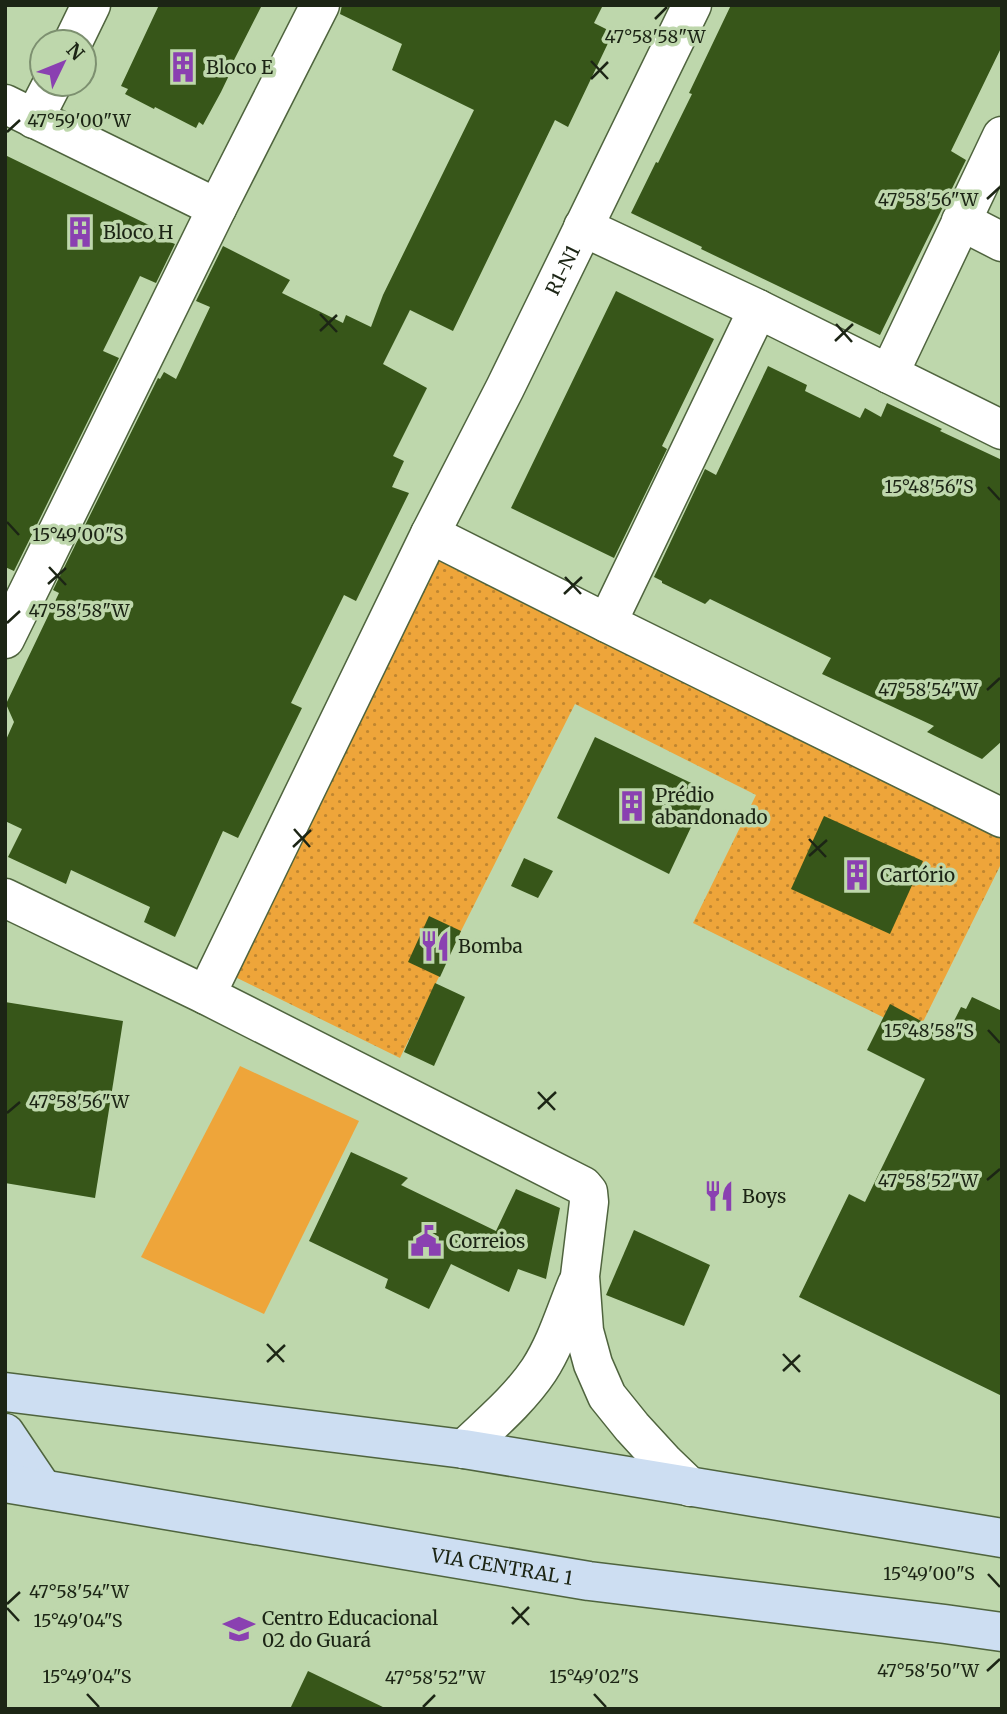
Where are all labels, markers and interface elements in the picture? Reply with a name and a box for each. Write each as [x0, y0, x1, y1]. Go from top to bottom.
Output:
text: 47°58'58"W [604, 25, 707, 48]
north arrow [28, 28, 98, 98]
text: N [62, 38, 89, 65]
building icon: Bloco E [166, 50, 200, 84]
place label: Bloco E [206, 55, 273, 79]
text: 47°59'00"W [27, 109, 132, 132]
text: 47°58'56"W [878, 188, 979, 211]
building icon: Bloco H [63, 215, 97, 249]
place label: Bloco H [103, 220, 173, 244]
street label: R1-N1 [540, 241, 585, 299]
text: 15°48'56"S [884, 475, 974, 498]
text: 15°49'00"S [32, 523, 124, 546]
text: 47°58'58"W [28, 599, 131, 622]
text: 47°58'54"W [878, 678, 979, 701]
place label: Prédio abandonado [655, 783, 768, 829]
building icon: Prédio abandonado [615, 789, 649, 823]
building icon: Cartório [840, 858, 874, 892]
place label: Cartório [880, 863, 955, 887]
restaurant icon: Bomba [418, 929, 452, 963]
place label: Bomba [458, 934, 523, 958]
text: 15°48'58"S [884, 1019, 974, 1042]
text: 47°58'56"W [29, 1090, 130, 1113]
text: 47°58'52"W [878, 1169, 979, 1192]
restaurant icon: Boys [702, 1179, 736, 1213]
place label: Boys [742, 1184, 786, 1208]
public building icon: Correios [409, 1224, 443, 1258]
place label: Correios [449, 1229, 525, 1253]
street label: VIA CENTRAL 1 [429, 1543, 575, 1590]
text: 15°49'00"S [883, 1562, 975, 1585]
text: 47°58'54"W [29, 1580, 130, 1603]
place label: Centro Educacional 02 do Guará [262, 1606, 438, 1652]
text: 15°49'04"S [34, 1609, 123, 1632]
school or university icon: Centro Educacional 02 do Guará [222, 1612, 256, 1646]
text: 47°58'50"W [877, 1659, 980, 1682]
text: 15°49'04"S [43, 1665, 132, 1688]
text: 15°49'02"S [549, 1665, 639, 1688]
text: 47°58'52"W [385, 1666, 486, 1689]

